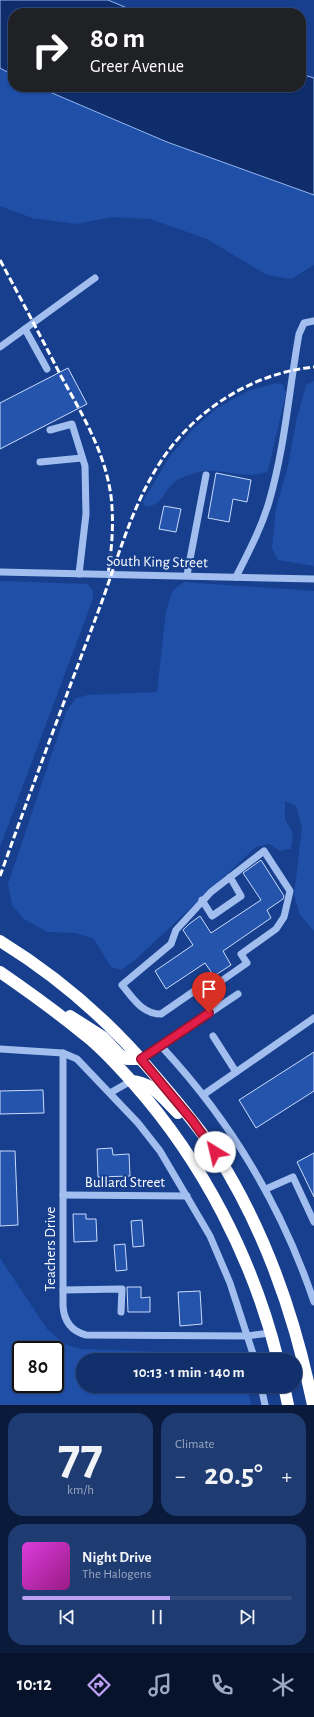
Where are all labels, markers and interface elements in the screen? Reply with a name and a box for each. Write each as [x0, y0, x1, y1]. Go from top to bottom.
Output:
icon: right [24, 24, 76, 76]
text: 80 m [90, 25, 145, 53]
text: Greer Avenue [90, 58, 184, 76]
street label: South King Street [106, 554, 208, 570]
pin [192, 972, 226, 1013]
icon: arrive [198, 978, 220, 1000]
position arrow [194, 1131, 236, 1173]
street label: Bullard Street [85, 1175, 165, 1190]
street label: Teachers Drive [43, 1207, 58, 1291]
speed limit sign: 80 [12, 1341, 64, 1393]
text: 10:13 · 1 min · 140 m [133, 1365, 245, 1380]
text: 77 [58, 1431, 103, 1483]
text: Climate [175, 1438, 214, 1451]
text: 20.5° [204, 1460, 263, 1490]
text: − [175, 1465, 186, 1487]
text: + [281, 1465, 292, 1487]
text: km/h [67, 1484, 94, 1497]
text: Night Drive [82, 1550, 152, 1565]
text: The Halogens [82, 1568, 151, 1581]
icon: previous [56, 1606, 78, 1628]
icon: pause [146, 1606, 168, 1628]
icon: next [236, 1606, 258, 1628]
icon: directions [85, 1671, 113, 1699]
icon: music [146, 1671, 174, 1699]
icon: phone [208, 1671, 236, 1699]
icon: climate [269, 1671, 297, 1699]
text: 10:12 [17, 1676, 52, 1694]

